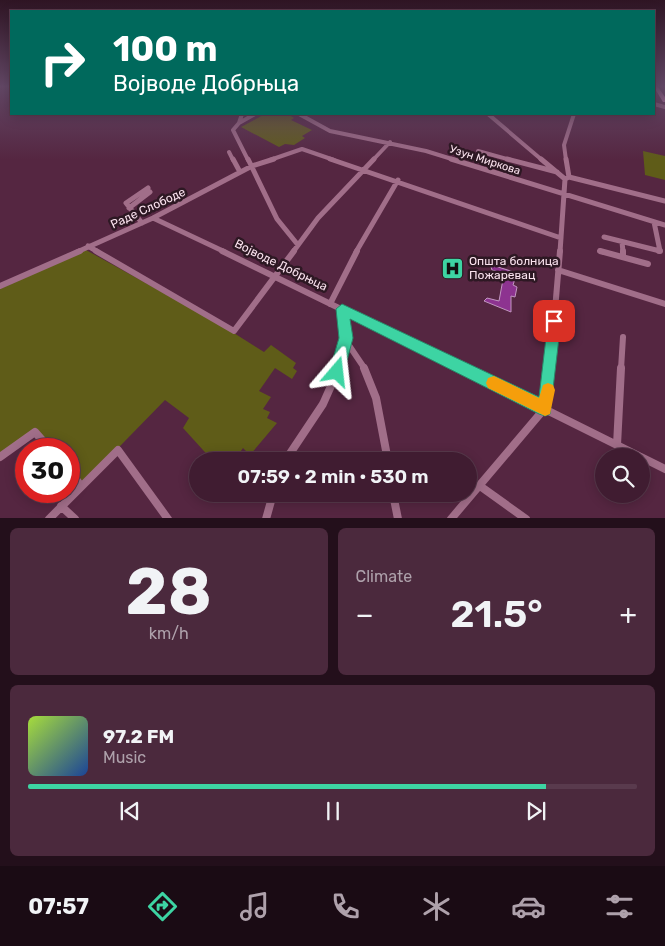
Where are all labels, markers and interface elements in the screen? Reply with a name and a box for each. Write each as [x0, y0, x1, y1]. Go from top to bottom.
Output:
text: 100 m [113, 28, 218, 70]
icon: right [30, 30, 95, 95]
text: Војводе Добрњца [113, 70, 299, 97]
street label: Узун Миркова [448, 142, 522, 178]
street label: Раде Слободе [108, 184, 188, 231]
street label: Војводе Добрњца [232, 236, 330, 294]
place label: Општа болница Пожаревац [469, 254, 559, 282]
hospital icon: Општа болница Пожаревац [441, 256, 465, 280]
pin [533, 300, 575, 342]
icon: arrive [540, 307, 568, 335]
position arrow [310, 345, 362, 397]
speed limit sign: 30 [15, 438, 80, 503]
map controls [595, 448, 650, 503]
button: search [595, 448, 650, 503]
text: 07:59 · 2 min · 530 m [237, 465, 429, 488]
text: 28 [126, 553, 212, 630]
text: Climate [356, 567, 412, 586]
text: 21.5° [451, 591, 543, 637]
text: − [356, 598, 374, 631]
text: + [620, 598, 637, 631]
text: km/h [149, 624, 189, 643]
text: 97.2 FM [103, 725, 174, 748]
text: Music [103, 748, 146, 767]
icon: previous [116, 797, 144, 825]
icon: pause [319, 797, 347, 825]
icon: next [522, 797, 550, 825]
icon: directions [145, 889, 180, 924]
icon: music [237, 889, 272, 924]
icon: phone [328, 889, 363, 924]
icon: climate [419, 889, 454, 924]
icon: car [511, 889, 546, 924]
icon: filters [602, 889, 637, 924]
text: 07:57 [28, 893, 89, 920]

